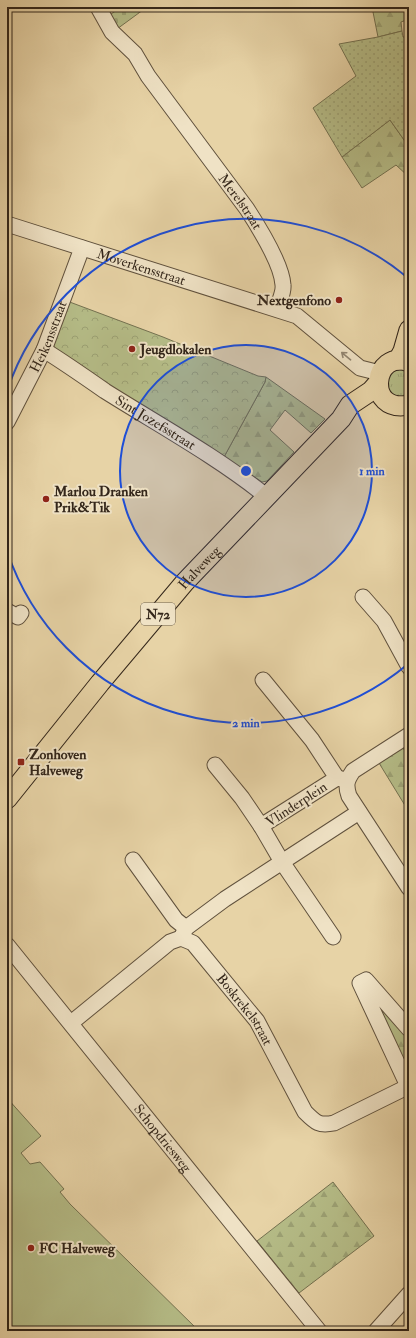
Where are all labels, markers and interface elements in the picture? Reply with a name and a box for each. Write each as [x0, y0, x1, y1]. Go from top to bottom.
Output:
street label: Merelstraat [215, 170, 266, 233]
street label: Moverkensstraat [95, 245, 188, 289]
place label: Nextgenfono [256, 292, 331, 310]
marker: Nextgenfono [334, 295, 344, 305]
street label: Heikensstraat [26, 298, 71, 375]
place label: Jeugdlokalen [139, 341, 212, 359]
marker: Jeugdlokalen [127, 344, 137, 354]
one-way arrow [340, 352, 351, 361]
street label: Sint Jozefsstraat [112, 392, 199, 454]
centre of rings [239, 464, 253, 478]
text: 1 min [359, 464, 386, 479]
place label: Marlou Dranken Prik&Tik [53, 483, 149, 516]
marker: Marlou Dranken Prik&Tik [41, 494, 51, 504]
street label: Halveweg [175, 542, 225, 593]
road number: N72 [141, 603, 175, 625]
text: 2 min [232, 716, 260, 731]
place label: Zonhoven Halveweg [29, 746, 87, 780]
marker: Zonhoven Halveweg [16, 757, 26, 767]
street label: Vlinderplein [262, 778, 331, 831]
street label: Boskrekelstraat [213, 970, 276, 1049]
street label: Schopdriesweg [130, 1101, 196, 1176]
place label: FC Halveweg [39, 1240, 116, 1258]
marker: FC Halveweg [26, 1243, 36, 1253]

